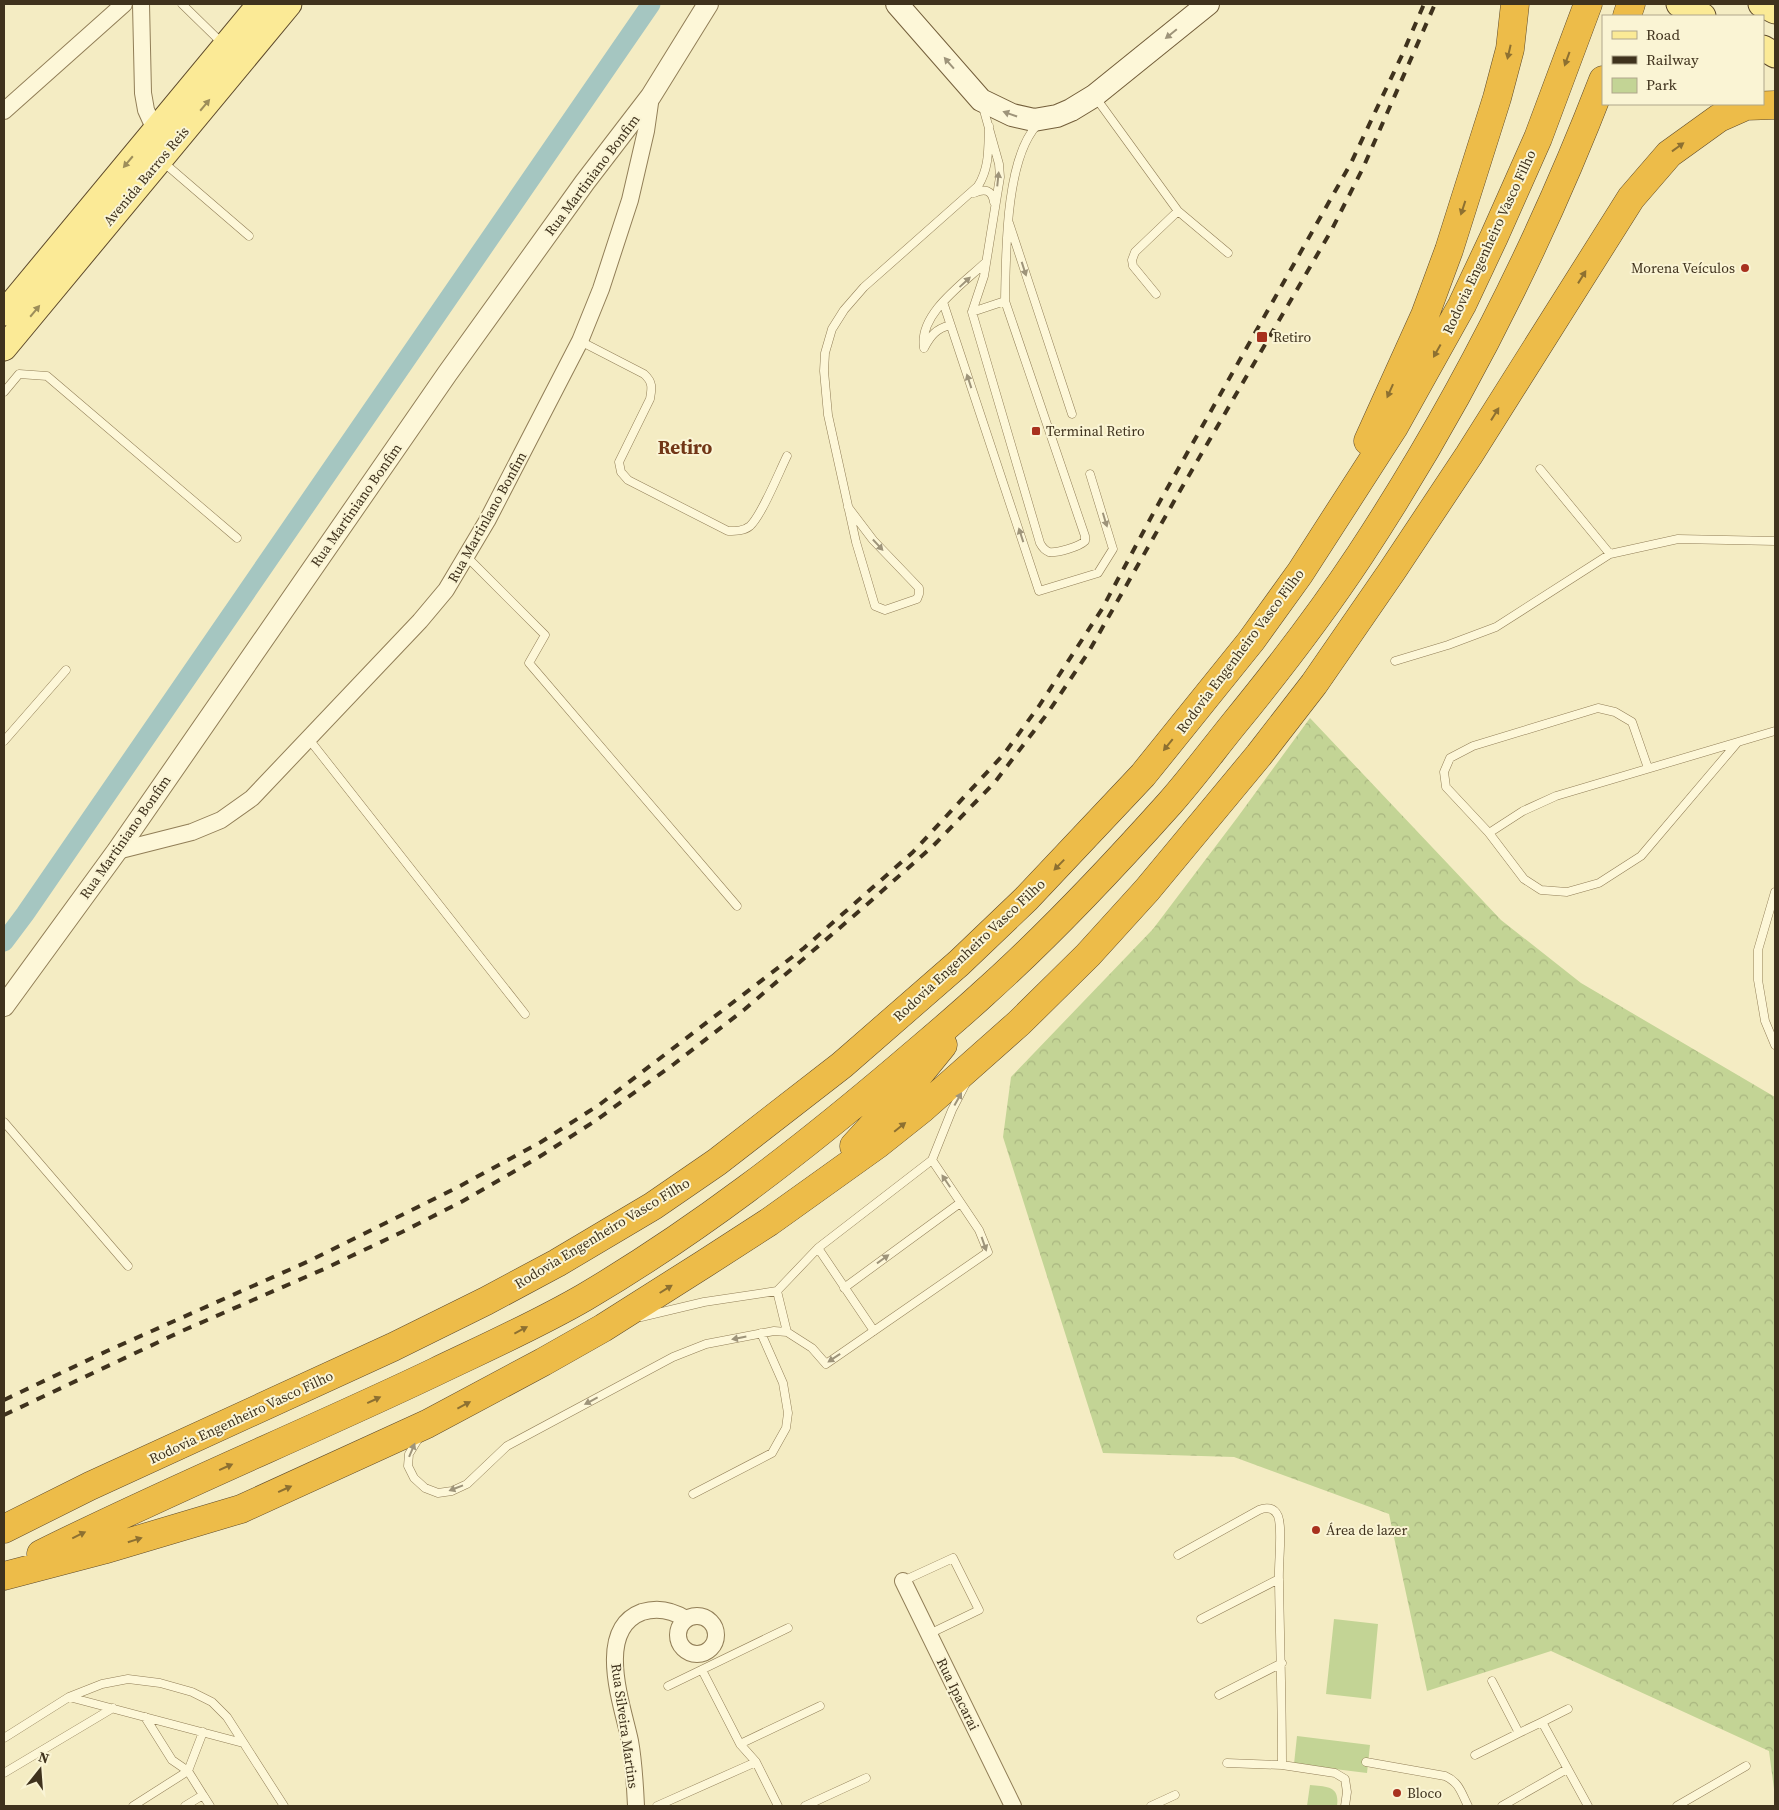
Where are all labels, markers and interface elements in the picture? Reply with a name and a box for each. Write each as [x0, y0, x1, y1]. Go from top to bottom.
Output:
legend [1602, 15, 1764, 105]
text: Road [1646, 24, 1680, 45]
one-way arrow [1164, 29, 1177, 40]
one-way arrow [1505, 44, 1513, 60]
text: Railway [1646, 49, 1699, 70]
one-way arrow [1563, 52, 1571, 67]
one-way arrow [943, 57, 955, 69]
text: Park [1646, 74, 1678, 95]
one-way arrow [200, 98, 211, 111]
street label: Rua Martiniano Bonfim [540, 110, 644, 240]
one-way arrow [1002, 110, 1017, 118]
street label: Avenida Barros Reis [98, 122, 194, 230]
one-way arrow [1671, 142, 1685, 152]
street label: Rodovia Engenheiro Vasco Filho [1437, 146, 1541, 337]
one-way arrow [122, 156, 134, 168]
one-way arrow [995, 170, 1003, 186]
one-way arrow [1458, 200, 1466, 215]
place label: Morena Veículos [1631, 258, 1735, 278]
one-way arrow [1021, 262, 1029, 277]
marker: Morena Veículos [1739, 262, 1751, 274]
one-way arrow [1577, 270, 1586, 283]
one-way arrow [958, 276, 970, 288]
one-way arrow [29, 304, 40, 317]
place label: Retiro [1273, 327, 1312, 347]
marker: Retiro [1255, 330, 1269, 344]
one-way arrow [1432, 344, 1441, 357]
one-way arrow [965, 373, 973, 388]
one-way arrow [1386, 384, 1394, 398]
one-way arrow [1490, 407, 1499, 421]
place label: Terminal Retiro [1046, 421, 1145, 441]
marker: Terminal Retiro [1030, 425, 1042, 437]
district label: Retiro [658, 434, 713, 460]
street label: Rua Martiniano Bonfim [306, 439, 407, 571]
street label: Rua Martinlano Bonfim [443, 448, 532, 586]
one-way arrow [1101, 513, 1109, 528]
one-way arrow [1016, 528, 1024, 543]
one-way arrow [872, 539, 884, 551]
street label: Rodovia Engenheiro Vasco Filho [1171, 564, 1309, 737]
one-way arrow [1163, 738, 1174, 751]
street label: Rua Martiniano Bonfim [75, 771, 176, 903]
one-way arrow [1053, 859, 1065, 871]
street label: Rodovia Engenheiro Vasco Filho [889, 874, 1050, 1026]
one-way arrow [954, 1092, 962, 1107]
one-way arrow [893, 1121, 906, 1132]
street label: Rodovia Engenheiro Vasco Filho [511, 1172, 694, 1293]
one-way arrow [941, 1175, 951, 1188]
one-way arrow [981, 1237, 989, 1252]
one-way arrow [876, 1254, 890, 1264]
one-way arrow [659, 1284, 672, 1293]
one-way arrow [514, 1326, 528, 1334]
one-way arrow [731, 1334, 747, 1342]
one-way arrow [827, 1353, 841, 1363]
street label: Rodovia Engenheiro Vasco Filho [146, 1365, 337, 1469]
one-way arrow [367, 1396, 381, 1404]
one-way arrow [583, 1397, 598, 1405]
one-way arrow [457, 1401, 471, 1409]
one-way arrow [409, 1443, 417, 1457]
one-way arrow [219, 1463, 233, 1471]
one-way arrow [278, 1484, 292, 1492]
one-way arrow [448, 1485, 463, 1492]
place label: Área de lazer [1326, 1520, 1407, 1540]
marker: Área de lazer [1310, 1524, 1322, 1536]
one-way arrow [72, 1531, 86, 1539]
one-way arrow [128, 1536, 143, 1544]
street label: Rua Ipacarai [932, 1654, 984, 1734]
street label: Rua Silveira Martins [606, 1662, 644, 1790]
north arrow [15, 1745, 65, 1795]
text: N [36, 1747, 52, 1769]
place label: Bloco [1407, 1783, 1442, 1803]
marker: Bloco [1391, 1787, 1403, 1799]

